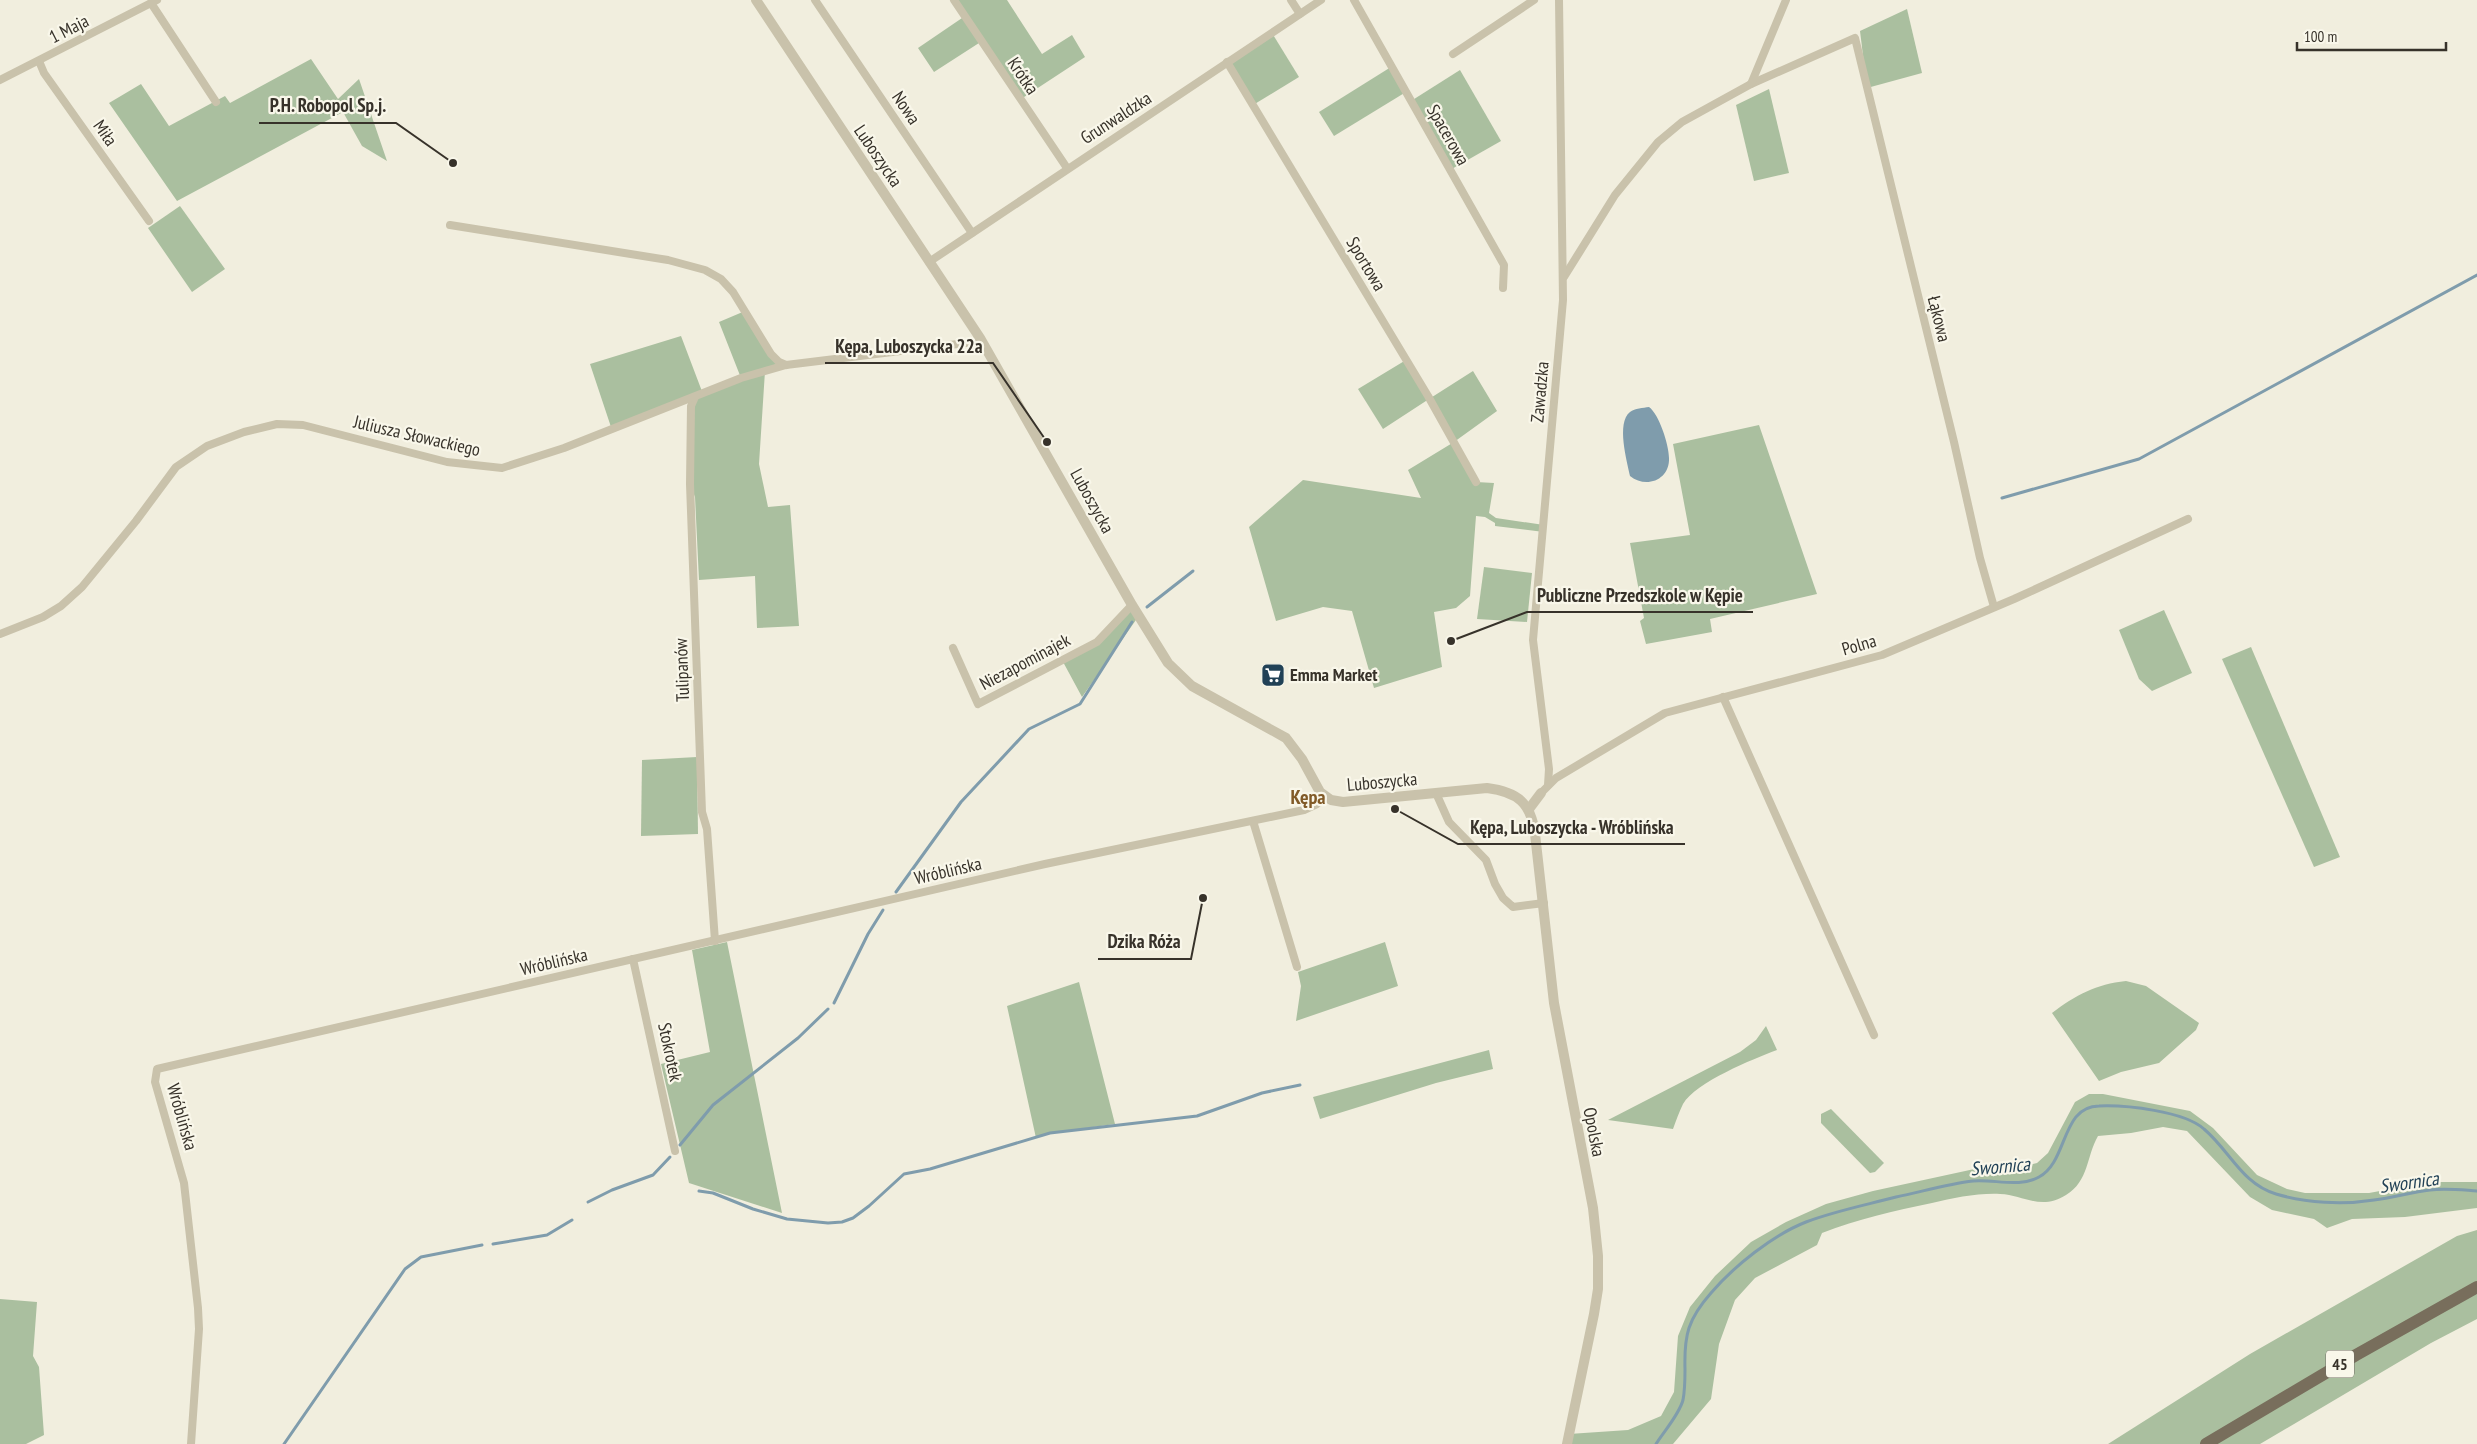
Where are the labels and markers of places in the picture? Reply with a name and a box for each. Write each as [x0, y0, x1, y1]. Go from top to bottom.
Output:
callout: P.H. Robopol Sp.j. [259, 89, 396, 123]
callout: Kępa, Luboszycka 22a [825, 329, 993, 363]
callout: Publiczne Przedszkole w Kępie [1527, 578, 1753, 612]
supermarket icon: Emma Market [1260, 662, 1286, 688]
place label: Emma Market [1290, 663, 1378, 686]
callout: Kępa, Luboszycka - Wróblińska [1458, 810, 1685, 844]
callout: Dzika Róża [1098, 925, 1191, 959]

